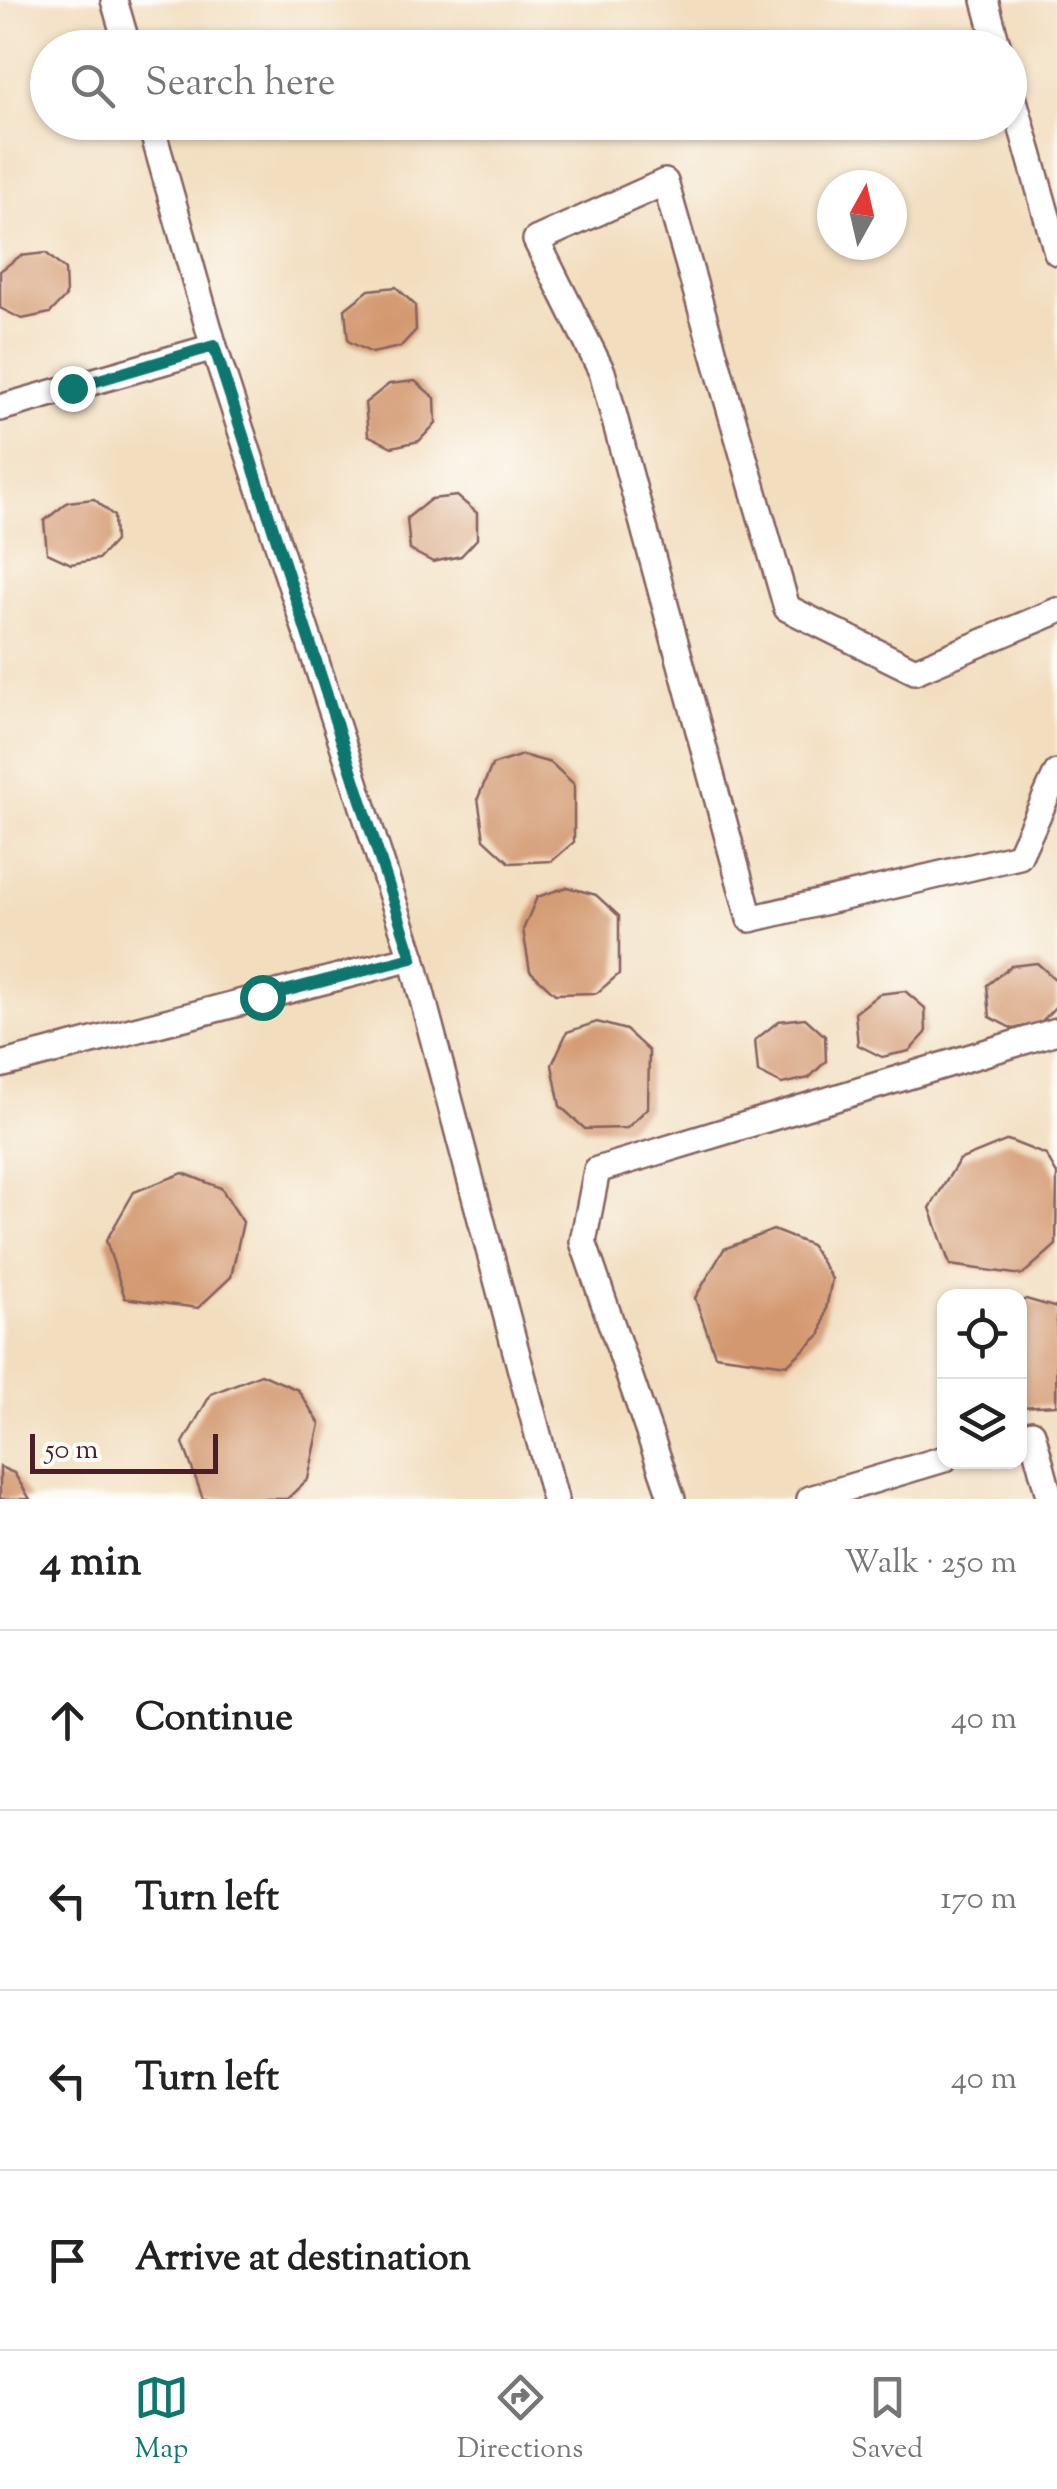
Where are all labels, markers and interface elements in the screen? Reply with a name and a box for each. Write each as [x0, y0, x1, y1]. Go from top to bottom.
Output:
search box [30, 30, 1027, 140]
icon: search [65, 58, 120, 113]
text: Search here [145, 58, 336, 112]
north arrow [817, 170, 907, 260]
route end [50, 366, 96, 412]
route start [240, 975, 286, 1021]
map controls [937, 1289, 1027, 1469]
button: locate [937, 1289, 1027, 1379]
button: layers [937, 1379, 1027, 1469]
scale bar [30, 1429, 218, 1474]
text: 50 m [45, 1431, 99, 1471]
text: 4 min [40, 1534, 142, 1594]
text: Walk · 250 m [844, 1541, 1017, 1587]
icon: ahead [40, 1693, 95, 1748]
text: Continue [135, 1693, 293, 1747]
text: 40 m [951, 1697, 1017, 1743]
icon: left [40, 1873, 95, 1928]
text: Turn left [135, 1873, 279, 1927]
text: 170 m [940, 1877, 1017, 1923]
icon: left [40, 2053, 95, 2108]
text: Turn left [135, 2053, 279, 2107]
text: 40 m [951, 2057, 1017, 2103]
icon: arrive [40, 2233, 95, 2288]
text: Arrive at destination [135, 2233, 471, 2287]
tab: Map [134, 2370, 189, 2470]
tab: Directions [457, 2370, 583, 2470]
tab: Saved [851, 2370, 923, 2470]

